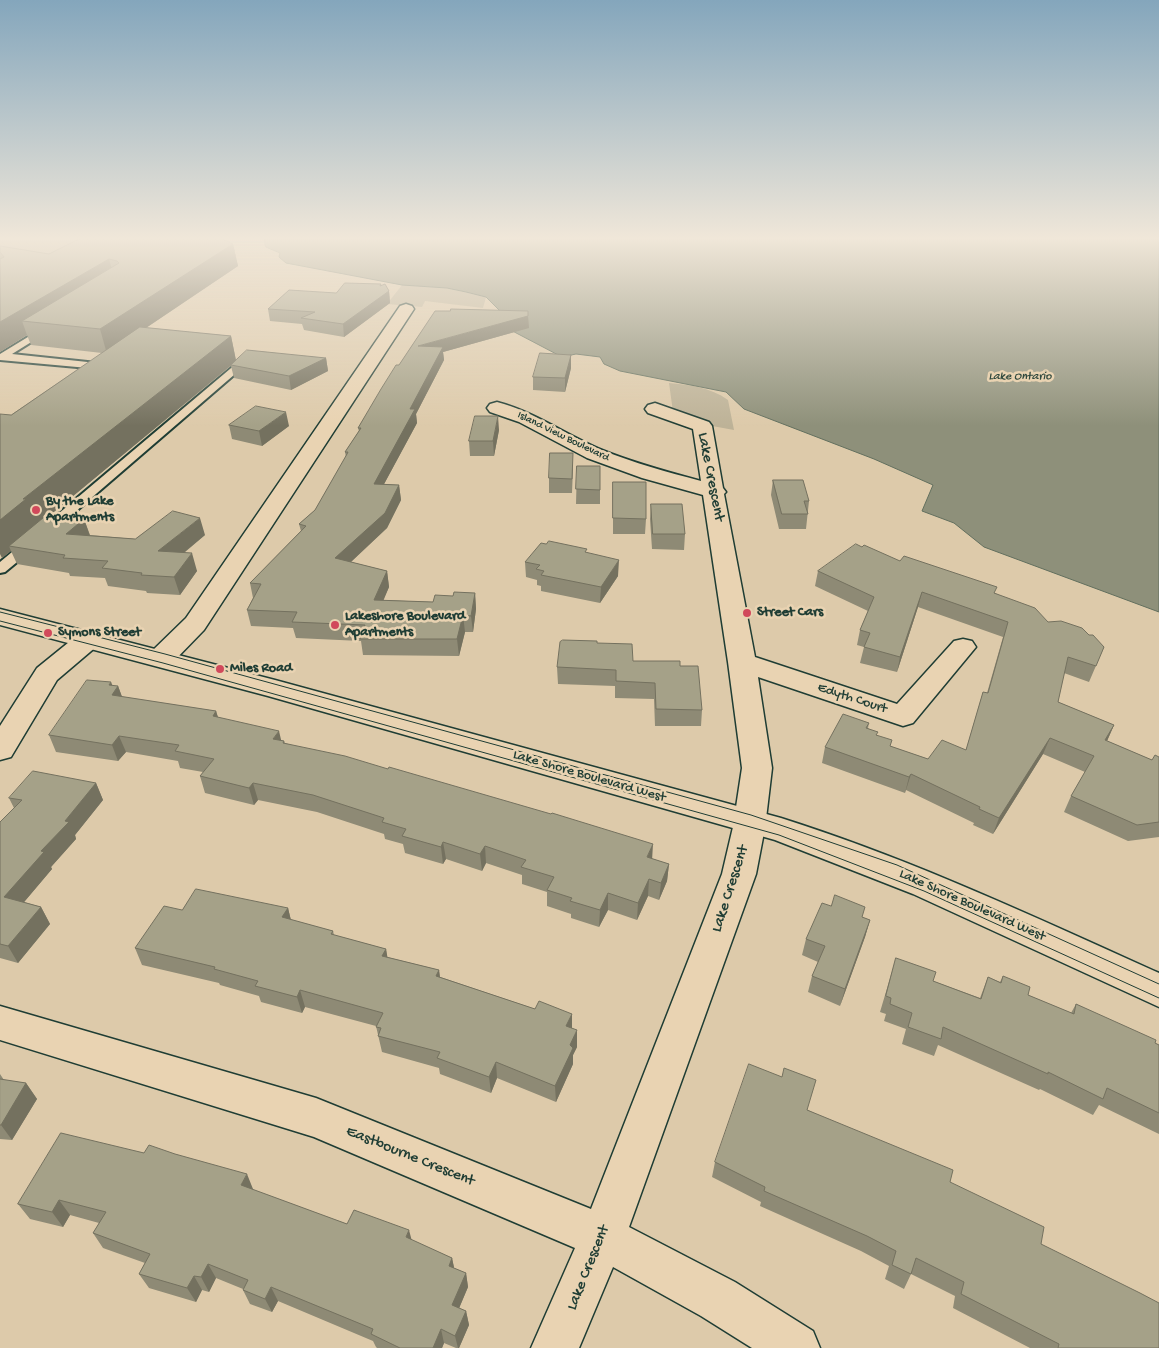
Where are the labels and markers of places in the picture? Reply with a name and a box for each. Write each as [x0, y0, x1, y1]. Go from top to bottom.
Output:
place label: By the Lake Apartments [46, 494, 114, 526]
marker: By the Lake Apartments [30, 504, 42, 516]
place label: Street Cars [757, 605, 823, 621]
marker: Street Cars [741, 607, 753, 619]
place label: Lakeshore Boulevard Apartments [345, 609, 465, 642]
marker: Lakeshore Boulevard Apartments [329, 619, 341, 631]
place label: Symons Street [58, 625, 141, 641]
marker: Symons Street [42, 627, 54, 639]
place label: Miles Road [230, 661, 292, 677]
marker: Miles Road [214, 663, 226, 675]

